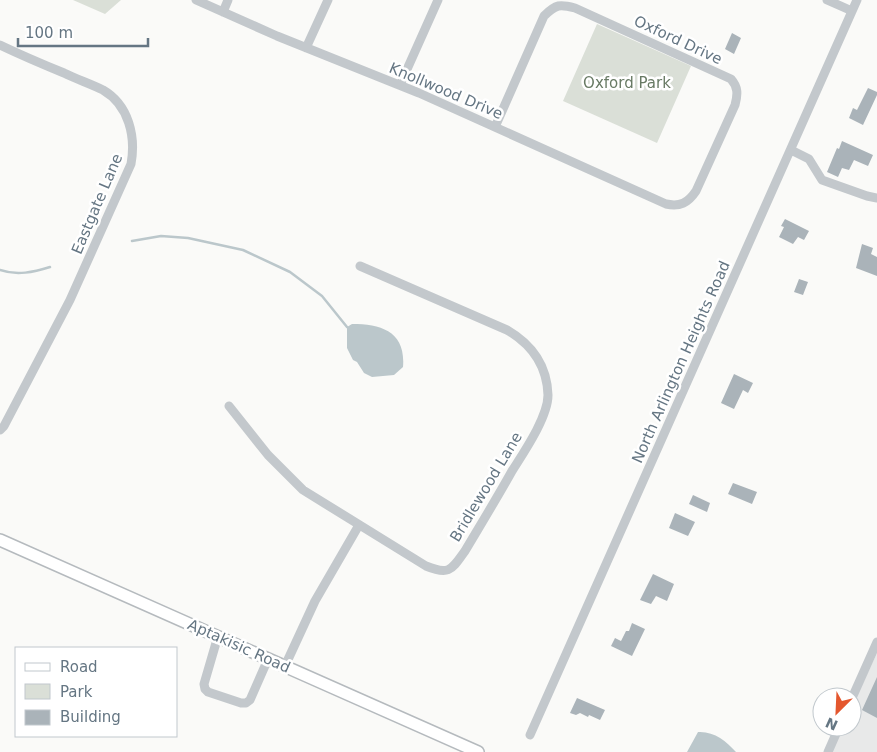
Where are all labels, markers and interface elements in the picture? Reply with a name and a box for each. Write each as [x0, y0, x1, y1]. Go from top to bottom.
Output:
street label: Oxford Drive [631, 12, 725, 68]
scale bar [18, 15, 148, 47]
text: 100 m [25, 24, 73, 42]
street label: Knollwood Drive [386, 59, 506, 123]
park label: Oxford Park [583, 74, 671, 92]
street label: Eastgate Lane [68, 151, 126, 257]
street label: North Arlington Heights Road [628, 258, 734, 466]
street label: Bridlewood Lane [446, 429, 526, 545]
street label: Aptakisic Road [185, 615, 293, 677]
legend [15, 647, 178, 737]
text: Road [60, 658, 98, 676]
text: Park [60, 683, 93, 701]
north arrow [812, 687, 862, 737]
text: Building [60, 708, 121, 726]
text: N [823, 714, 840, 734]

